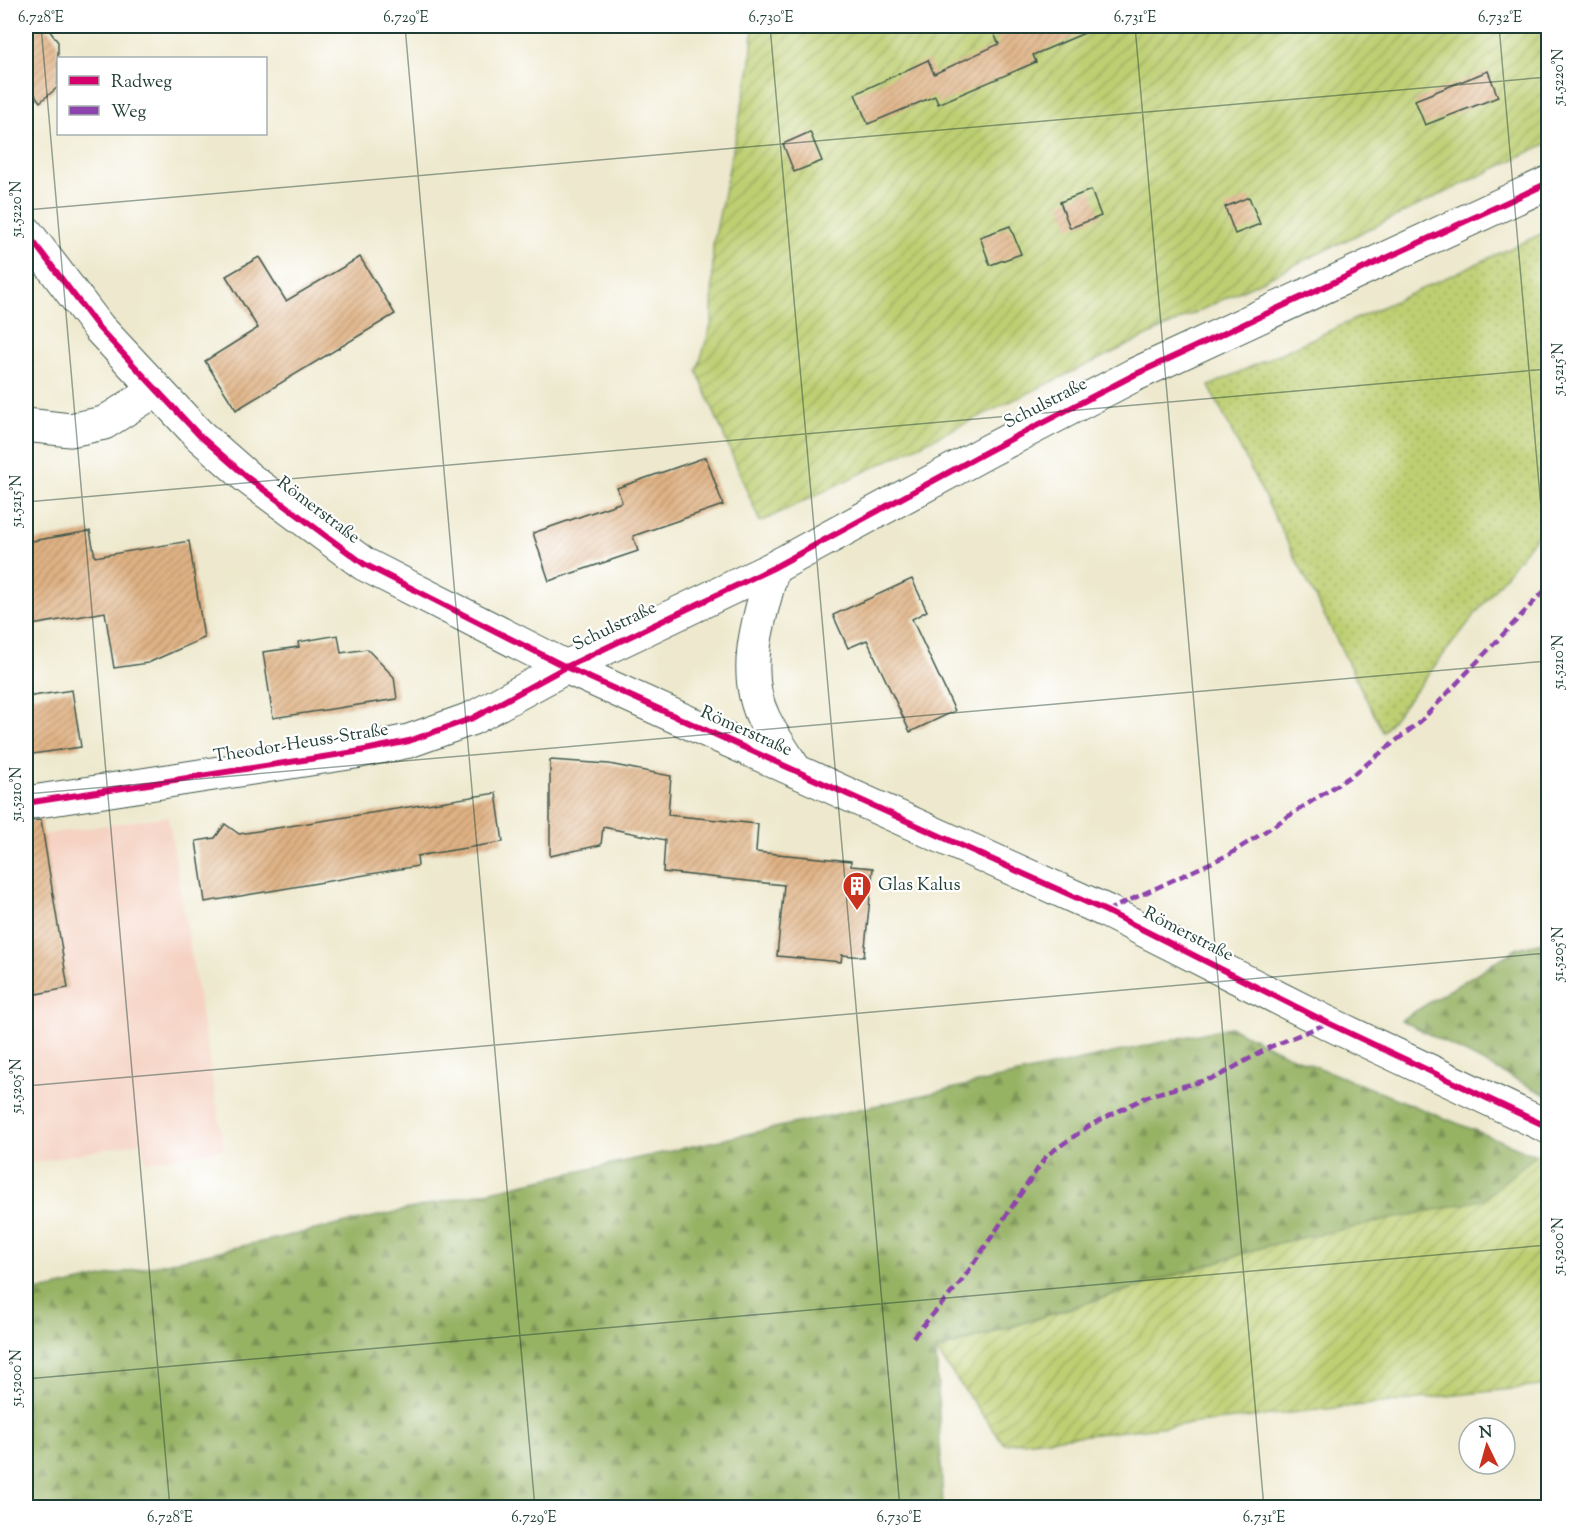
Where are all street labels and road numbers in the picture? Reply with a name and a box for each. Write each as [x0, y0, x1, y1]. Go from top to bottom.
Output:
street label: Schulstraße [1000, 372, 1092, 436]
street label: Römerstraße [271, 471, 365, 551]
street label: Schulstraße [569, 595, 661, 659]
street label: Römerstraße [696, 700, 796, 764]
street label: Theodor-Heuss-Straße [212, 717, 390, 771]
street label: Römerstraße [1138, 901, 1238, 969]

